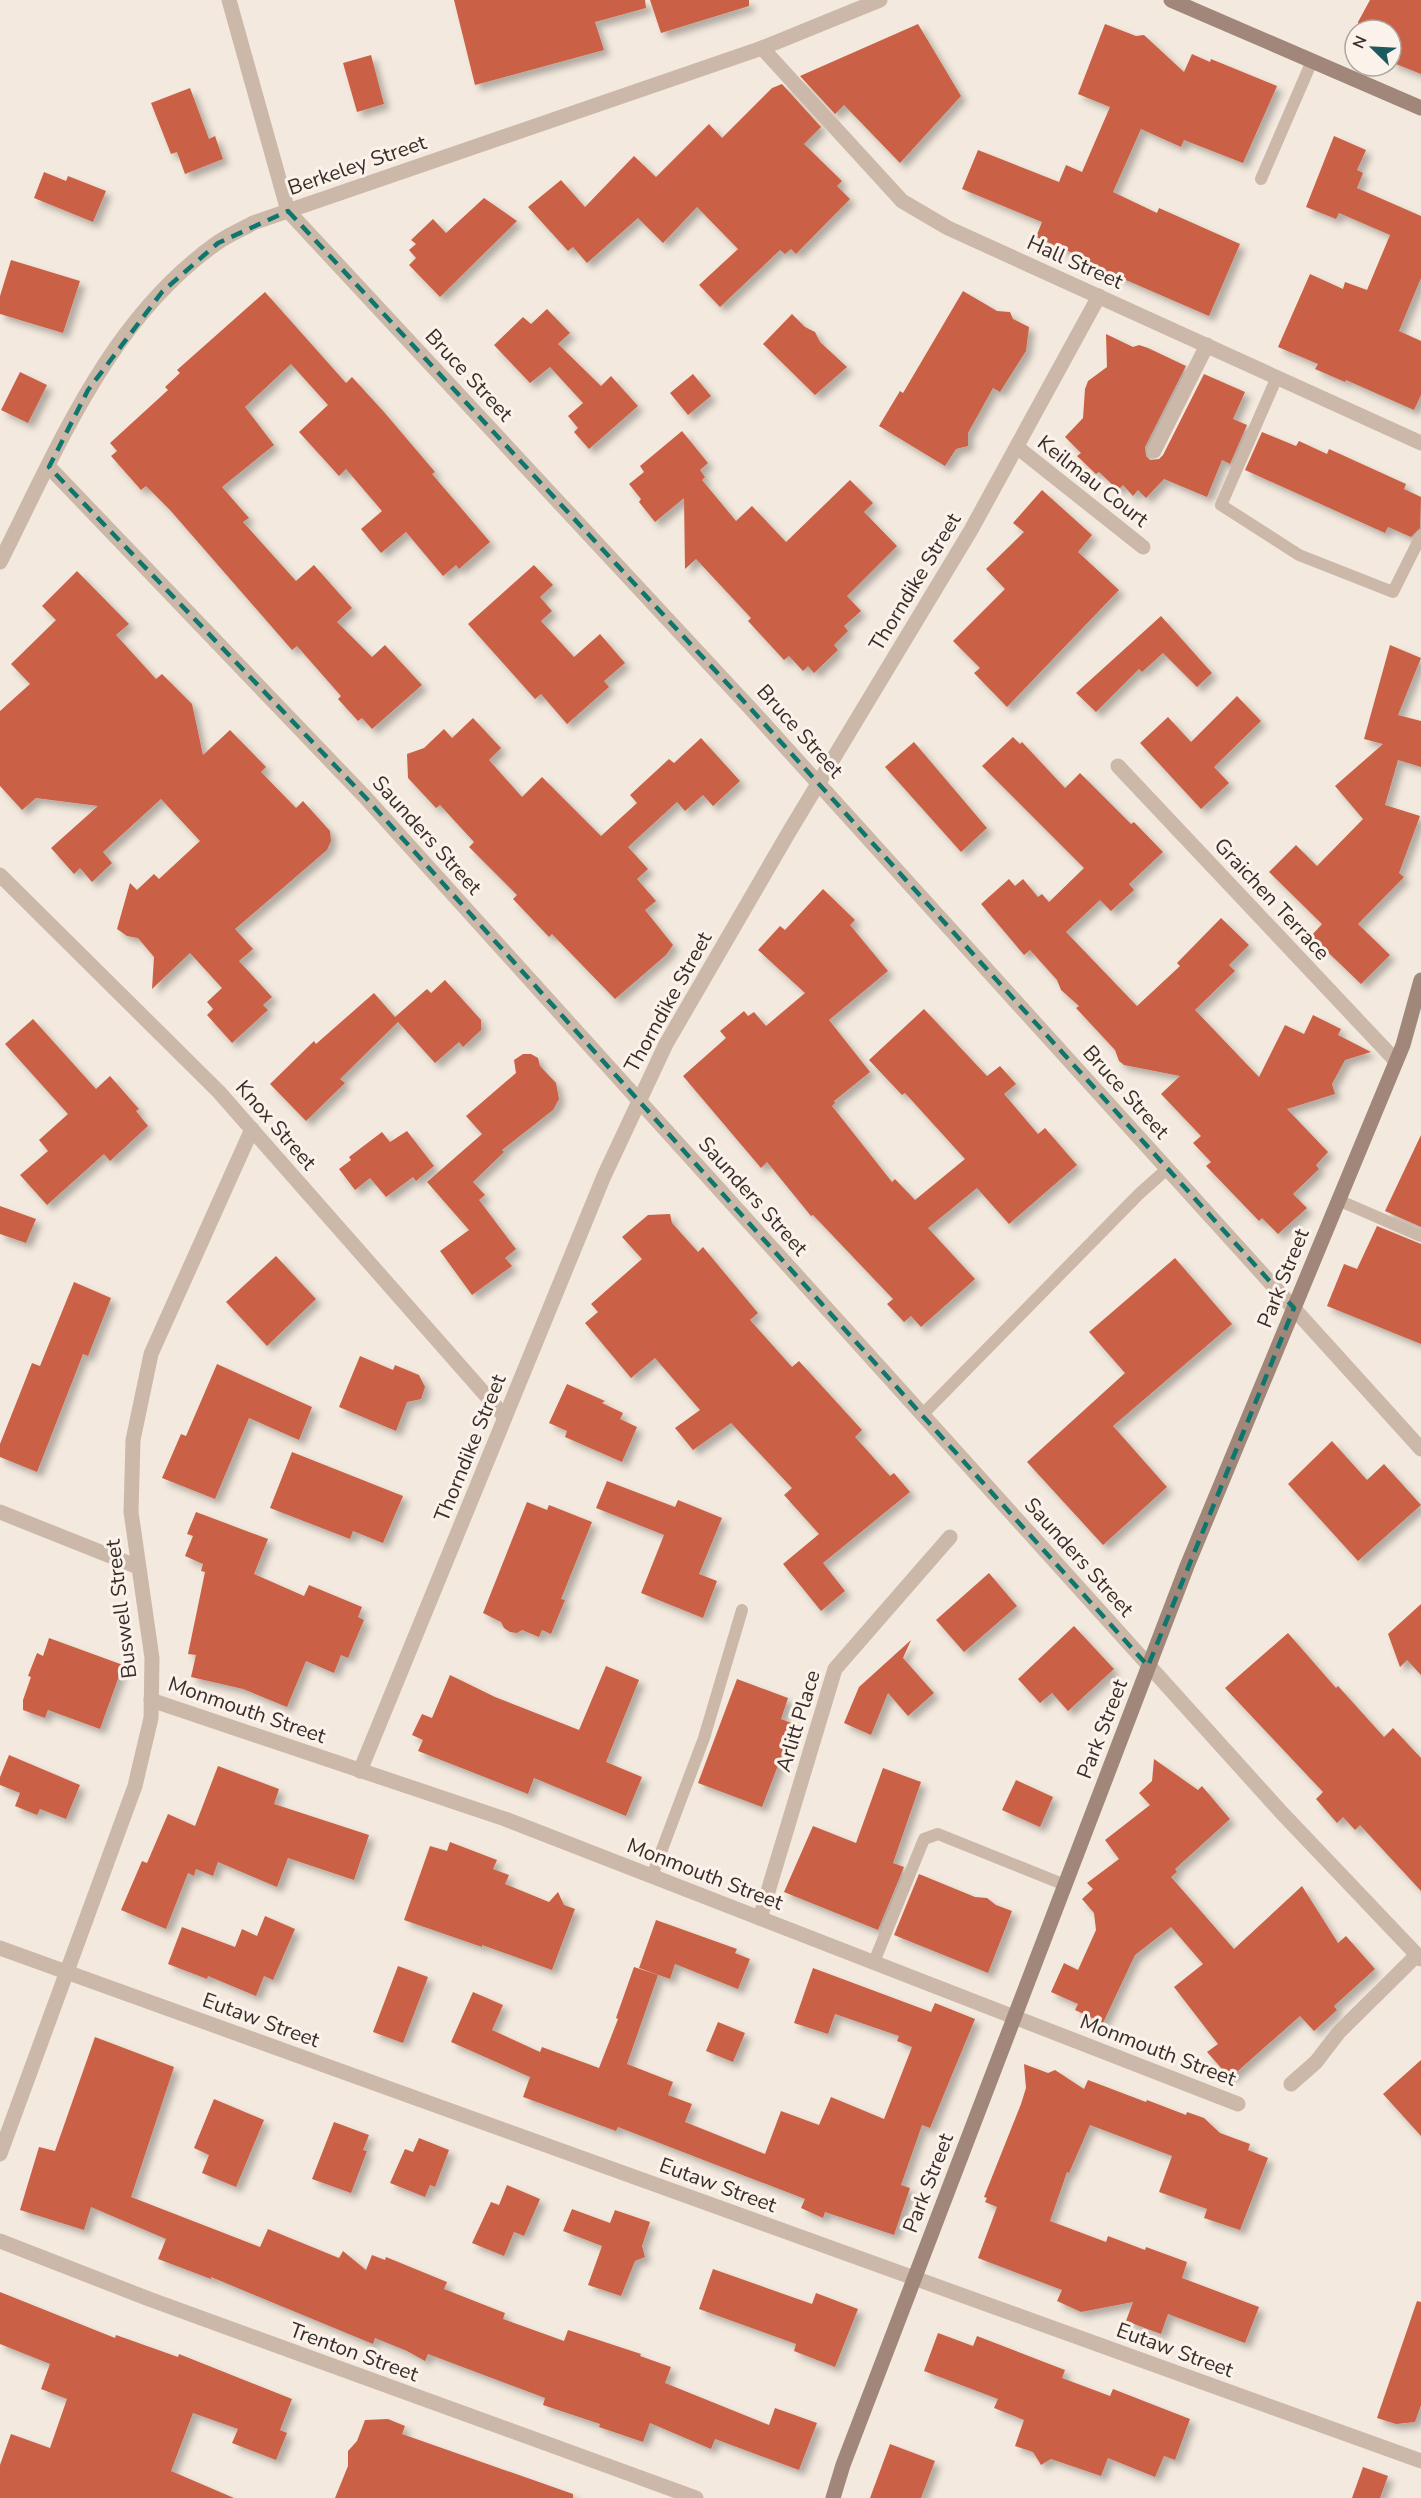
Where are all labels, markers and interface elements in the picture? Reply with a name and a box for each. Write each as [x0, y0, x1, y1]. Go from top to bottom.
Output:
north arrow [1343, 18, 1403, 78]
text: N [1348, 32, 1373, 52]
street label: Berkeley Street [284, 128, 431, 202]
street label: Hall Street [1023, 228, 1128, 296]
street label: Bruce Street [419, 323, 520, 428]
street label: Keilmau Court [1032, 429, 1155, 534]
street label: Thorndike Street [863, 507, 968, 656]
street label: Bruce Street [750, 678, 850, 784]
street label: Saunders Street [366, 769, 488, 901]
street label: Graichen Terrace [1208, 832, 1336, 966]
street label: Thorndike Street [618, 926, 719, 1077]
street label: Bruce Street [1076, 1039, 1176, 1145]
street label: Knox Street [229, 1074, 323, 1176]
street label: Saunders Street [692, 1130, 814, 1262]
street label: Park Street [1250, 1224, 1316, 1332]
street label: Thorndike Street [428, 1369, 513, 1526]
street label: Saunders Street [1018, 1491, 1140, 1623]
street label: Buswell Street [99, 1537, 143, 1680]
street label: Arlitt Place [769, 1667, 827, 1775]
street label: Monmouth Street [164, 1670, 330, 1750]
street label: Park Street [1070, 1675, 1134, 1783]
street label: Monmouth Street [623, 1831, 788, 1917]
street label: Eutaw Street [199, 1986, 324, 2054]
street label: Monmouth Street [1076, 2007, 1241, 2093]
street label: Park Street [896, 2129, 960, 2237]
street label: Eutaw Street [656, 2151, 781, 2219]
street label: Trenton Street [286, 2316, 423, 2388]
street label: Eutaw Street [1113, 2316, 1238, 2384]

